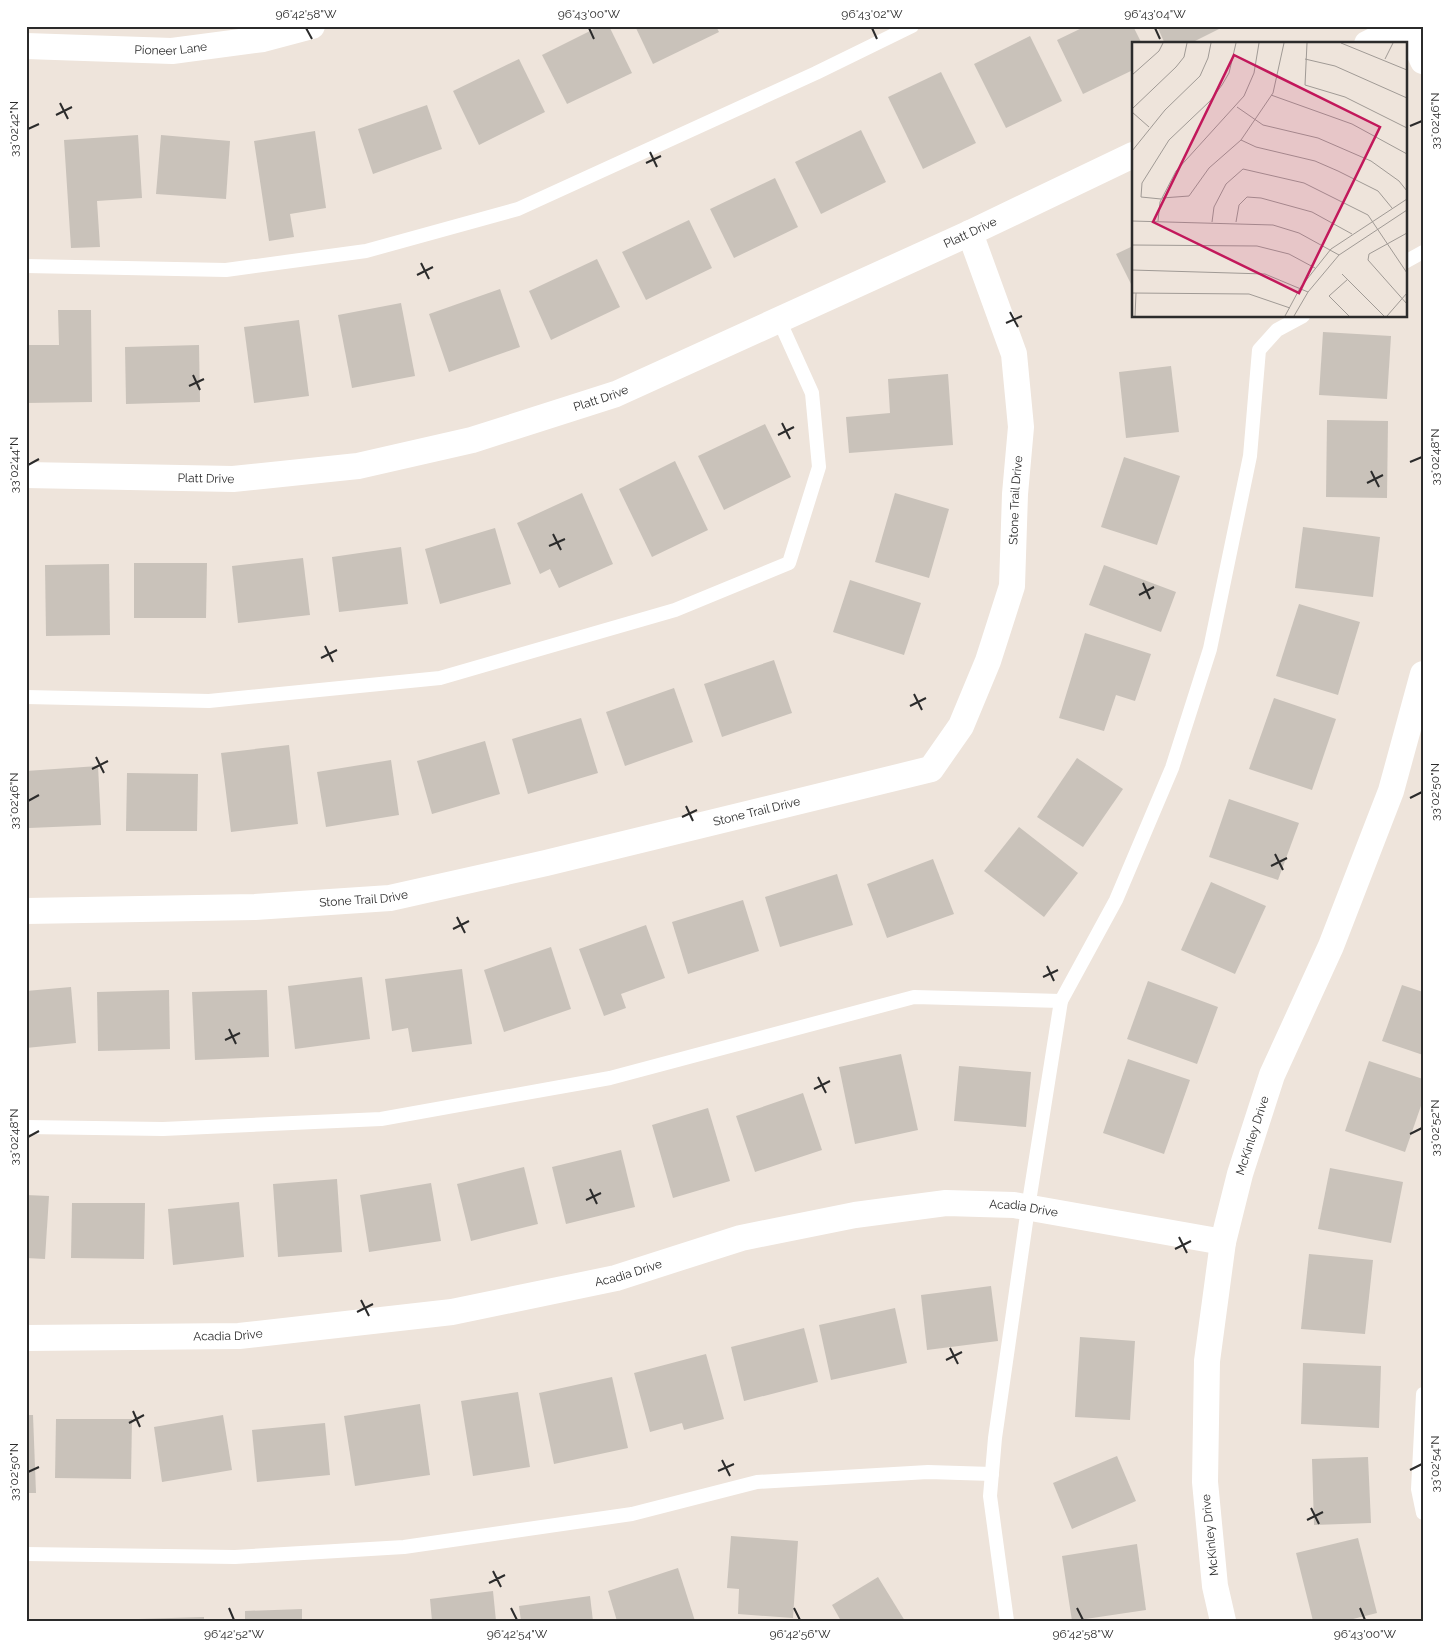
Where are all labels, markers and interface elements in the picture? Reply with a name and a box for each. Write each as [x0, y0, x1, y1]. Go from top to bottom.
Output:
text: 96°42'58"W [275, 7, 337, 21]
text: 96°43'00"W [558, 7, 621, 21]
text: 96°43'02"W [841, 7, 903, 21]
text: 96°43'04"W [1124, 7, 1186, 21]
street label: Pioneer Lane [134, 39, 208, 58]
inset map [1132, 42, 1406, 318]
text: 33°02'46"N [1428, 92, 1442, 150]
text: 33°02'42"N [7, 101, 21, 157]
street label: Platt Drive [941, 214, 999, 251]
street label: Platt Drive [572, 382, 630, 414]
text: 33°02'48"N [1428, 429, 1442, 486]
text: 33°02'44"N [7, 437, 21, 493]
street label: Stone Trail Drive [1006, 455, 1025, 545]
street label: Platt Drive [177, 471, 235, 486]
text: 33°02'50"N [1428, 763, 1442, 821]
text: 33°02'46"N [7, 772, 21, 830]
street label: Stone Trail Drive [712, 794, 802, 829]
street label: Stone Trail Drive [319, 887, 409, 910]
street label: McKinley Drive [1233, 1094, 1272, 1177]
text: 33°02'52"N [1428, 1100, 1442, 1156]
text: 33°02'48"N [7, 1109, 21, 1166]
street label: Acadia Drive [989, 1197, 1059, 1220]
street label: Acadia Drive [593, 1257, 664, 1289]
street label: Acadia Drive [193, 1326, 263, 1343]
text: 33°02'54"N [1428, 1435, 1442, 1493]
text: 33°02'50"N [7, 1443, 21, 1501]
street label: McKinley Drive [1199, 1493, 1221, 1577]
text: 96°42'52"W [204, 1627, 265, 1641]
text: 96°42'54"W [487, 1627, 548, 1641]
text: 96°42'56"W [769, 1627, 831, 1641]
text: 96°42'58"W [1052, 1627, 1114, 1641]
text: 96°43'00"W [1334, 1627, 1397, 1641]

